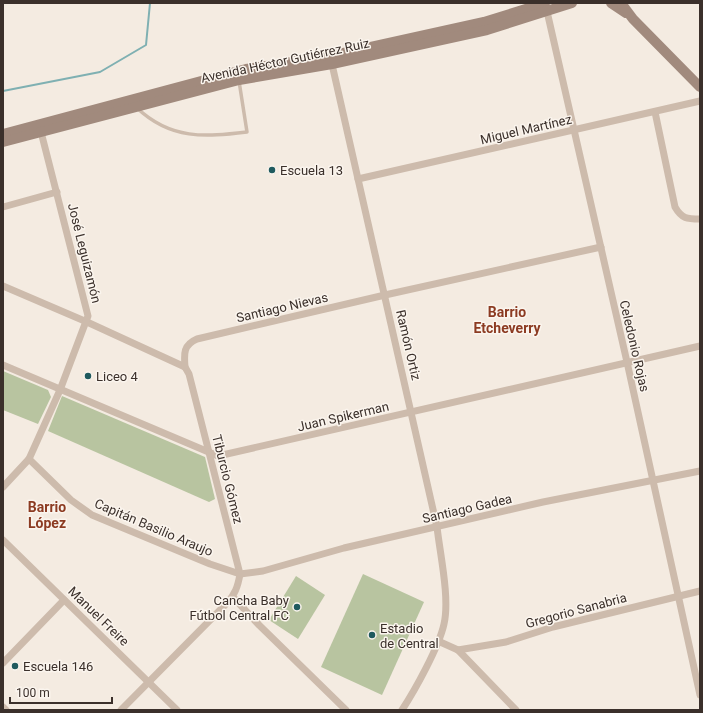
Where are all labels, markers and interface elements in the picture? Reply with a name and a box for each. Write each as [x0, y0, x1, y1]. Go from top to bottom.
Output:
street label: Avenida Héctor Gutiérrez Ruiz [200, 35, 371, 86]
street label: Miguel Martínez [479, 112, 574, 147]
place label: Escuela 13 [280, 163, 343, 178]
marker: Escuela 13 [267, 165, 277, 175]
street label: José Leguizamón [65, 202, 104, 305]
street label: Santiago Nievas [235, 290, 330, 325]
street label: Celedonio Rojas [617, 299, 652, 394]
district label: Barrio Etcheverry [473, 304, 542, 336]
street label: Ramón Ortiz [393, 308, 424, 382]
place label: Liceo 4 [96, 369, 138, 384]
marker: Liceo 4 [83, 371, 93, 381]
street label: Juan Spikerman [296, 399, 390, 434]
street label: Tiburcio Gómez [209, 433, 246, 526]
street label: Santiago Gadea [421, 491, 513, 526]
street label: Capitán Basilio Araujo [92, 496, 215, 559]
district label: Barrio López [28, 499, 66, 531]
street label: Manuel Freire [65, 584, 132, 649]
street label: Gregorio Sanabria [524, 590, 628, 631]
place label: Cancha Baby Fútbol Central FC [189, 593, 289, 623]
marker: Cancha Baby Fútbol Central FC [292, 602, 302, 612]
place label: Estadio de Central [380, 621, 439, 651]
marker: Estadio de Central [367, 630, 377, 640]
place label: Escuela 146 [23, 659, 93, 674]
marker: Escuela 146 [10, 661, 20, 671]
scale bar [10, 679, 112, 705]
text: 100 m [16, 686, 50, 700]

